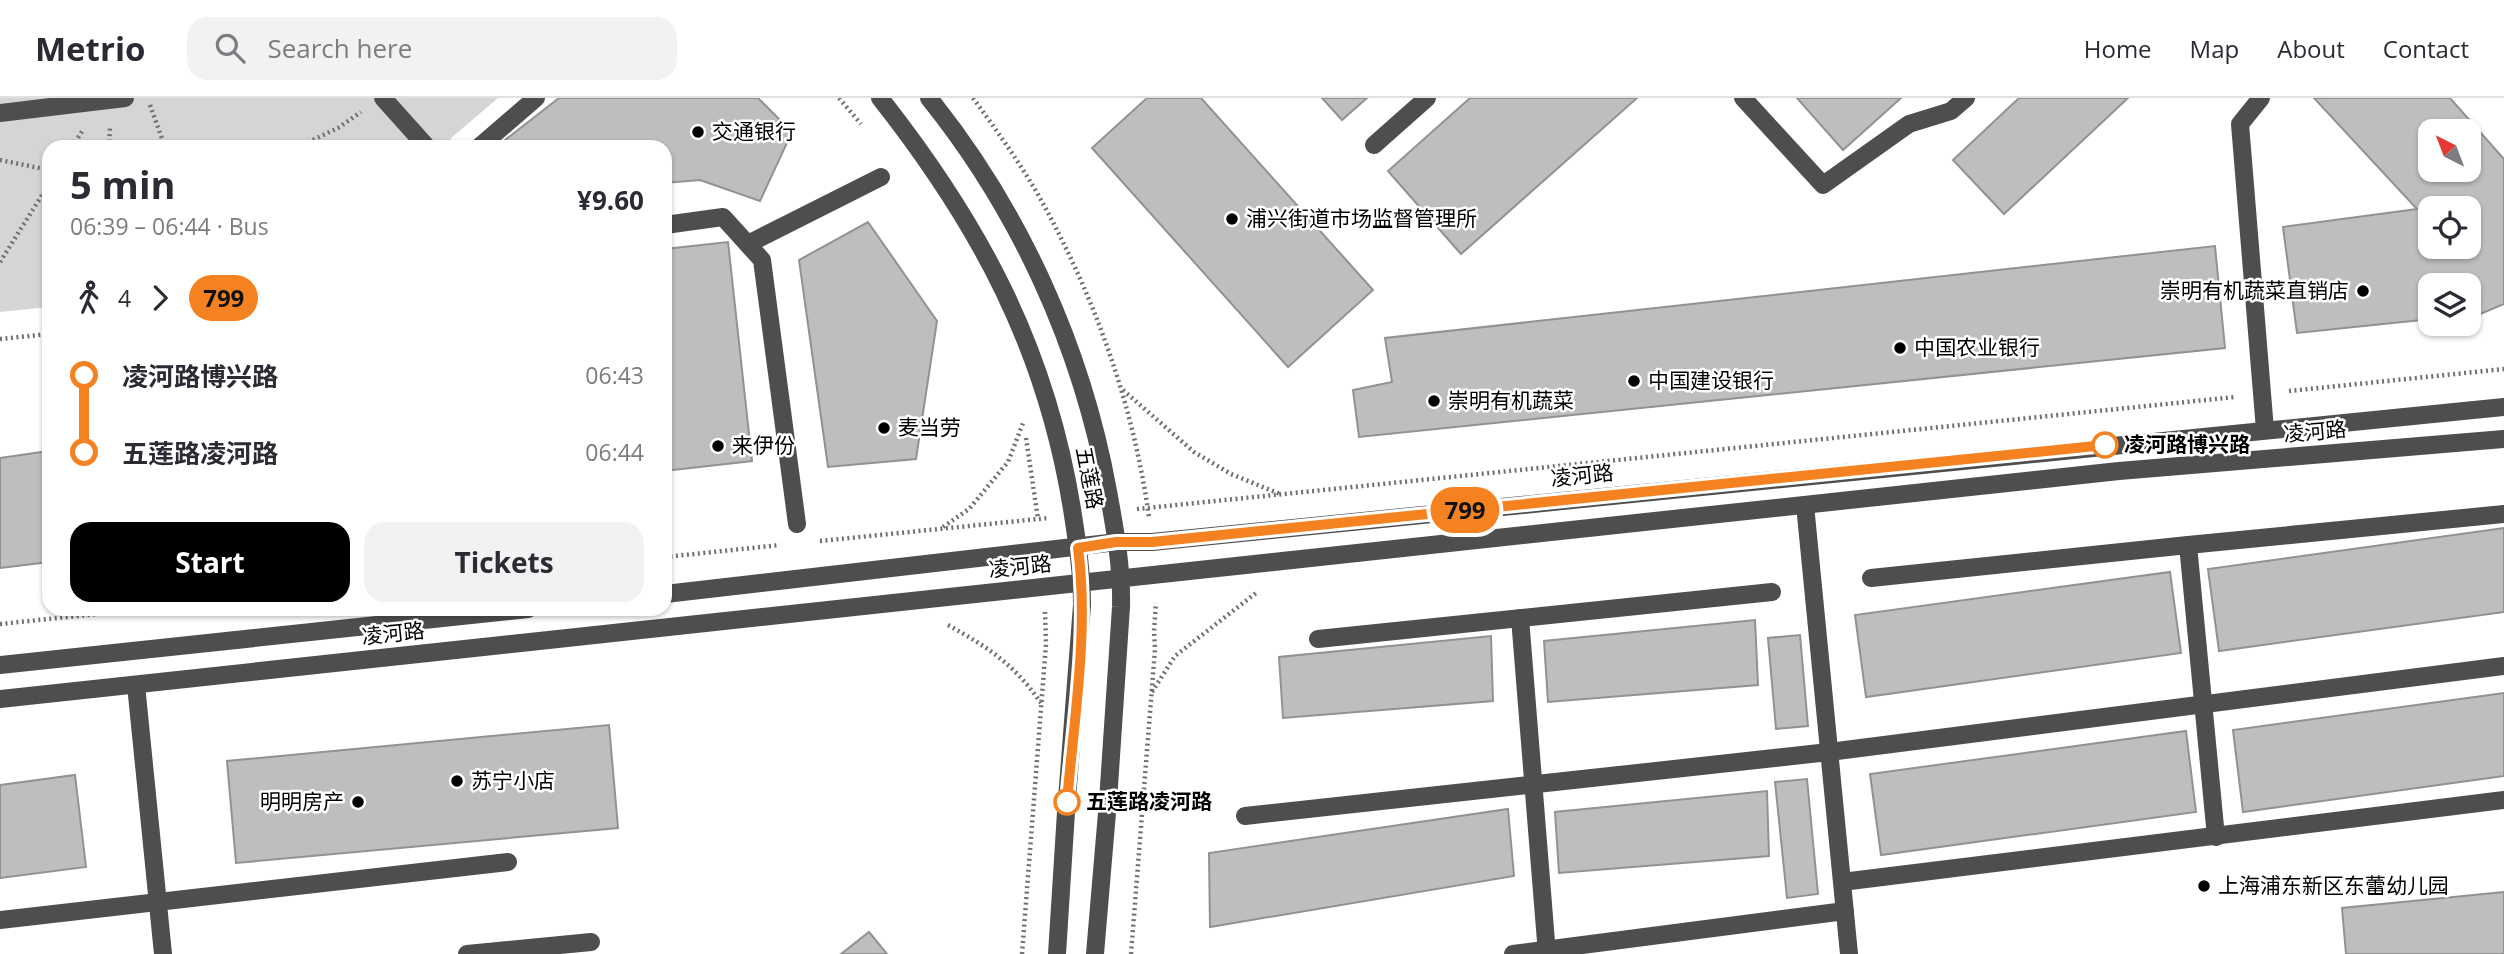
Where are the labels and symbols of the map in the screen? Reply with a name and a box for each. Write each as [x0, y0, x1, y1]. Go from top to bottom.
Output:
place label: 交通银行 [712, 117, 796, 145]
north arrow [2418, 119, 2482, 182]
marker: 交通银行 [690, 124, 706, 140]
place label: 浦兴街道市场监督管理所 [1246, 204, 1477, 232]
marker: 浦兴街道市场监督管理所 [1224, 211, 1240, 227]
place label: 崇明有机蔬菜直销店 [2160, 276, 2349, 304]
marker: 崇明有机蔬菜直销店 [2355, 283, 2371, 299]
place label: 中国农业银行 [1914, 333, 2040, 361]
marker: 中国农业银行 [1892, 340, 1908, 356]
place label: 中国建设银行 [1648, 366, 1774, 394]
marker: 中国建设银行 [1626, 373, 1642, 389]
place label: 崇明有机蔬菜 [1448, 386, 1574, 414]
marker: 崇明有机蔬菜 [1426, 393, 1442, 409]
place label: 麦当劳 [898, 413, 961, 441]
street label: 凌河路 [2282, 414, 2348, 448]
marker: 麦当劳 [876, 420, 892, 436]
place label: 凌河路博兴路 [2124, 430, 2250, 458]
place label: 来伊份 [732, 431, 795, 459]
marker: 凌河路博兴路 [2092, 432, 2118, 458]
marker: 来伊份 [710, 438, 726, 454]
street label: 五莲路 [1070, 444, 1110, 511]
street label: 凌河路 [1549, 458, 1615, 492]
line badge: 799 [1425, 487, 1505, 533]
street label: 凌河路 [987, 549, 1053, 583]
street label: 凌河路 [360, 616, 426, 650]
place label: 苏宁小店 [471, 766, 555, 794]
marker: 苏宁小店 [449, 773, 465, 789]
place label: 明明房产 [260, 787, 344, 815]
place label: 五莲路凌河路 [1086, 787, 1212, 815]
marker: 五莲路凌河路 [1054, 789, 1080, 815]
marker: 明明房产 [350, 794, 366, 810]
place label: 上海浦东新区东蕾幼儿园 [2218, 871, 2449, 899]
marker: 上海浦东新区东蕾幼儿园 [2196, 878, 2212, 894]

